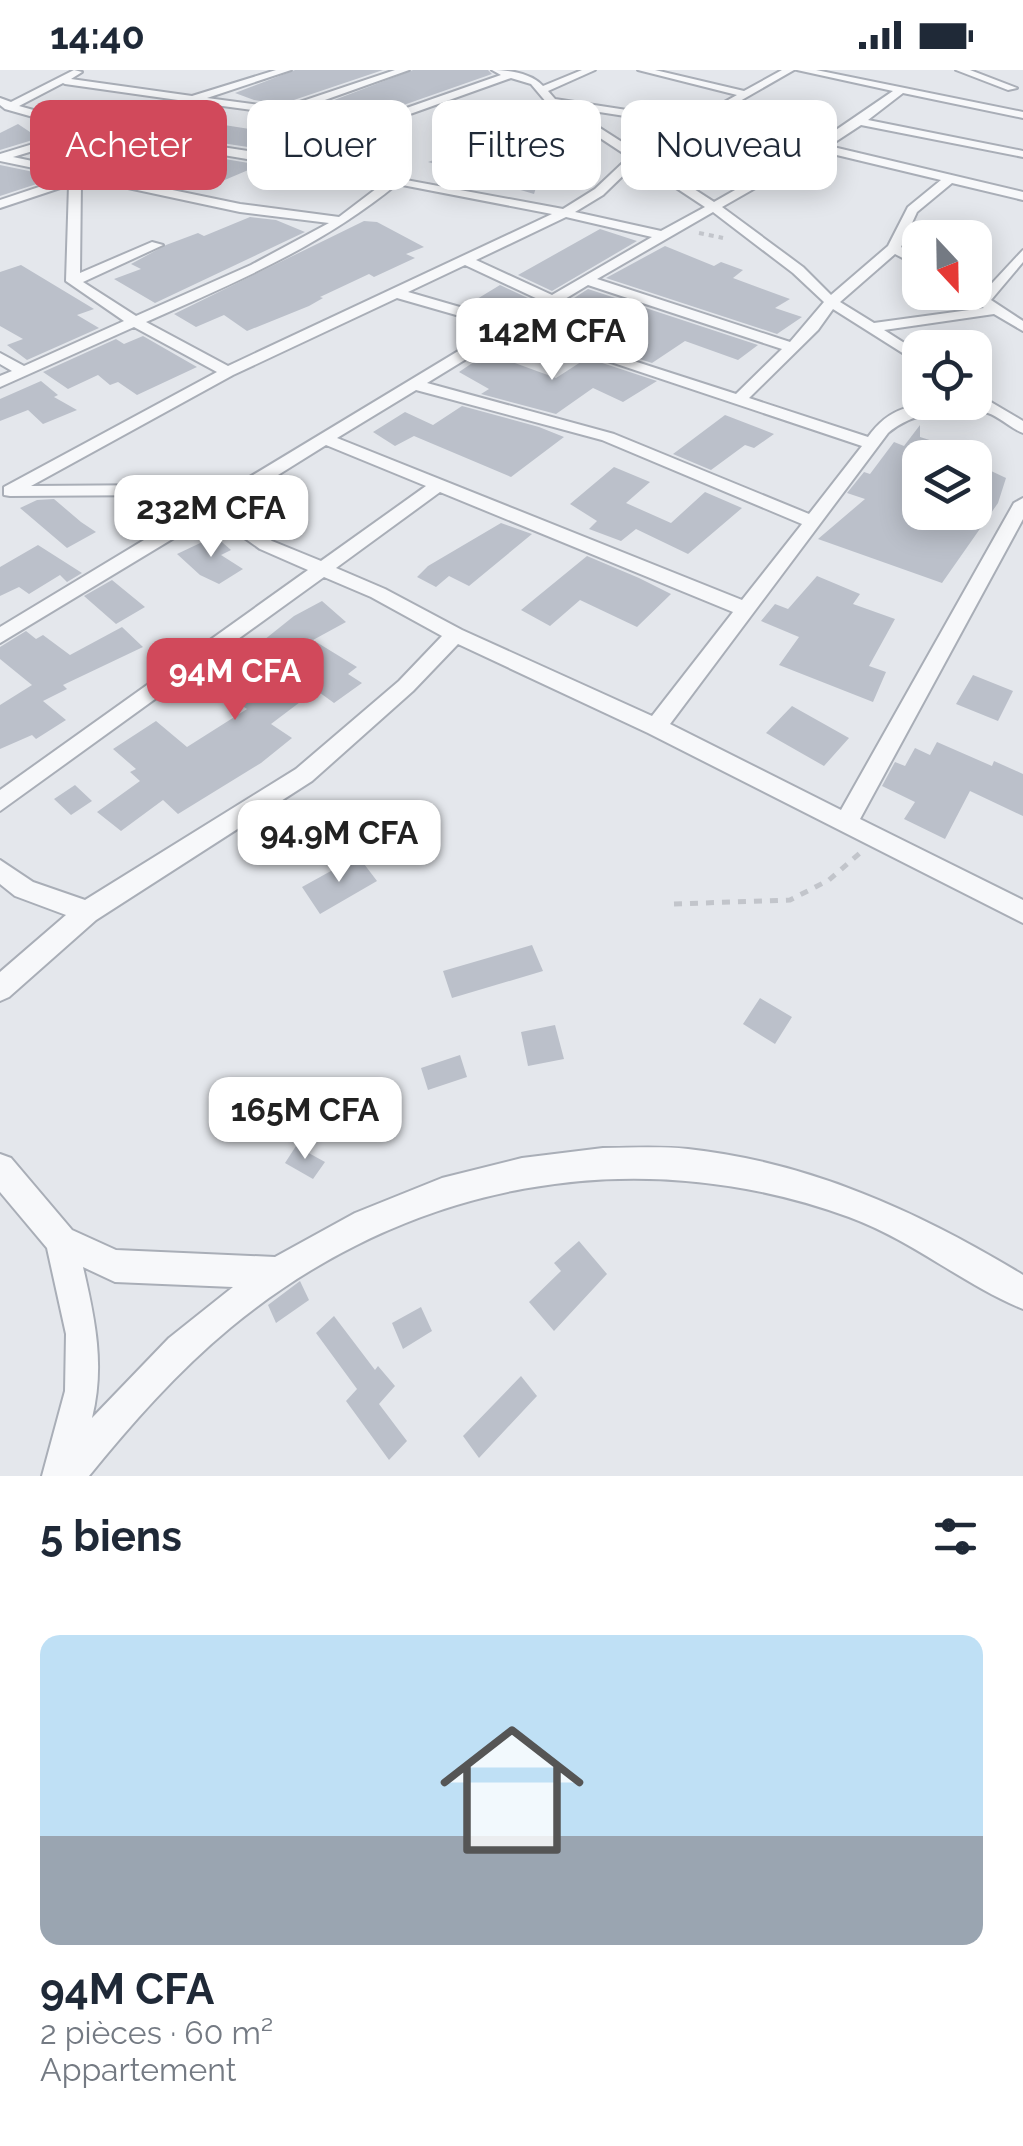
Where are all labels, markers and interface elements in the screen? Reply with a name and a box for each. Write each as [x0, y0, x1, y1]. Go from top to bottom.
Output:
text: 14:40 [50, 13, 145, 58]
chip: Acheter [30, 100, 227, 190]
chip: Louer [247, 100, 412, 190]
chip: Filtres [432, 100, 601, 190]
chip: Nouveau [621, 100, 837, 190]
north arrow [902, 220, 992, 310]
map controls [902, 220, 992, 530]
pin: 142M CFA [449, 298, 655, 383]
text: 142M CFA [478, 312, 626, 349]
button: locate [902, 330, 992, 420]
button: layers [902, 440, 992, 530]
pin: 232M CFA [108, 475, 314, 560]
text: 232M CFA [136, 489, 286, 526]
pin: 94M CFA [143, 638, 327, 723]
text: 94M CFA [169, 652, 301, 689]
pin: 94.9M CFA [225, 800, 453, 885]
text: 94.9M CFA [260, 814, 418, 851]
pin: 165M CFA [202, 1077, 408, 1162]
text: 165M CFA [231, 1091, 379, 1128]
icon: filters [928, 1509, 983, 1564]
text: 5 biens [40, 1512, 182, 1561]
icon: home [422, 1700, 602, 1880]
text: 94M CFA [40, 1965, 214, 2014]
text: 2 pièces · 60 m² [40, 2014, 273, 2051]
text: Appartement [40, 2051, 236, 2088]

